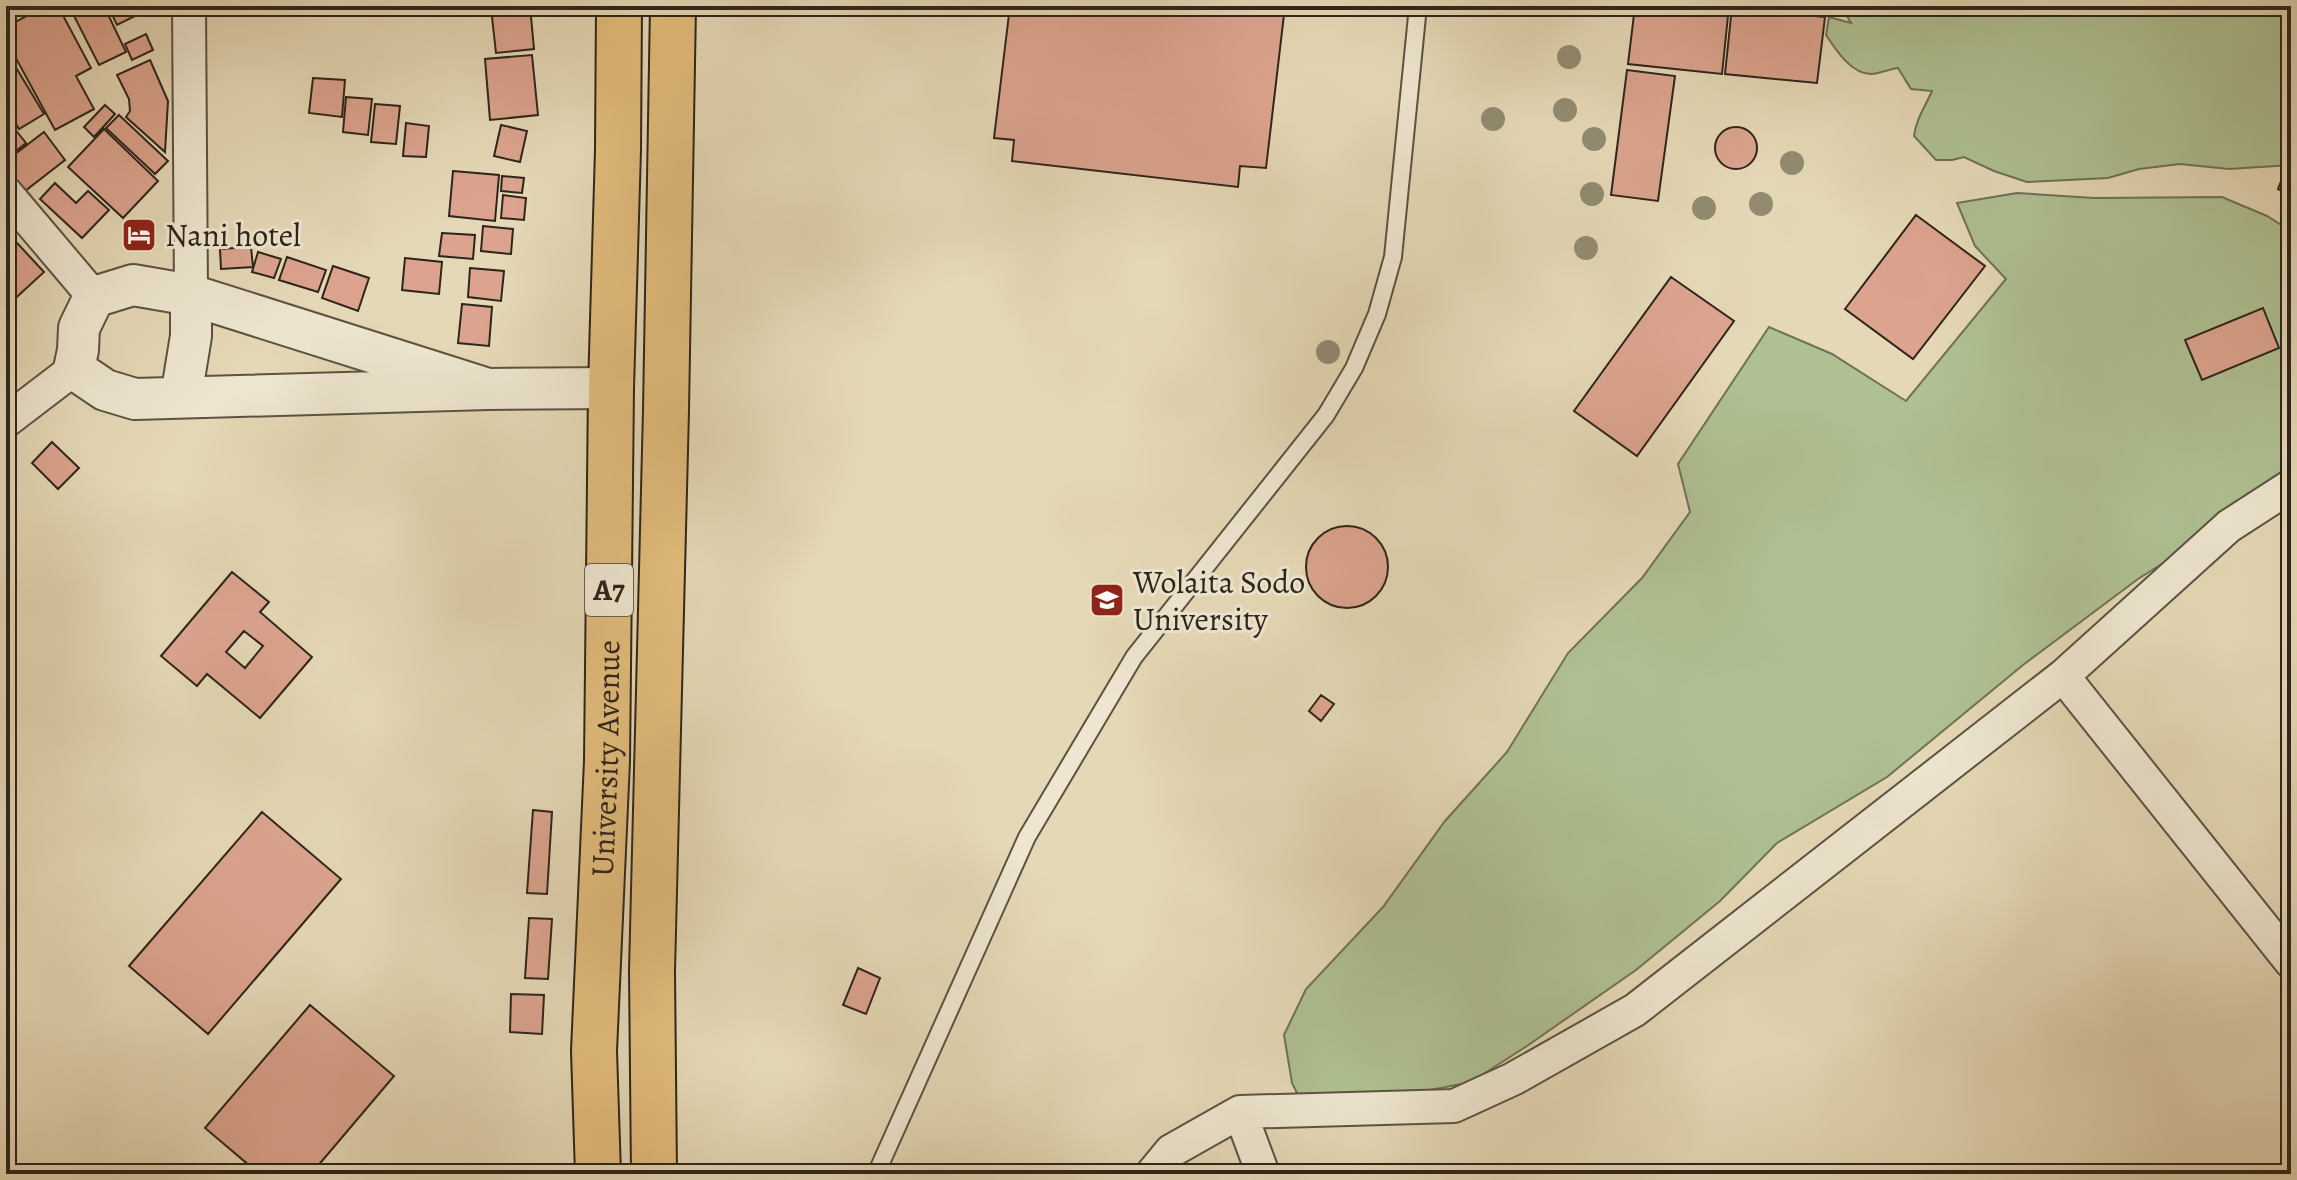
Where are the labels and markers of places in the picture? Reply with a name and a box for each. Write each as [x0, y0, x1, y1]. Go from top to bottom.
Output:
place label: Nani hotel [165, 213, 301, 257]
hotel icon: Nani hotel [120, 216, 158, 254]
place label: Wolaita Sodo University [1132, 560, 1305, 641]
school or university icon: Wolaita Sodo University [1088, 581, 1126, 619]

